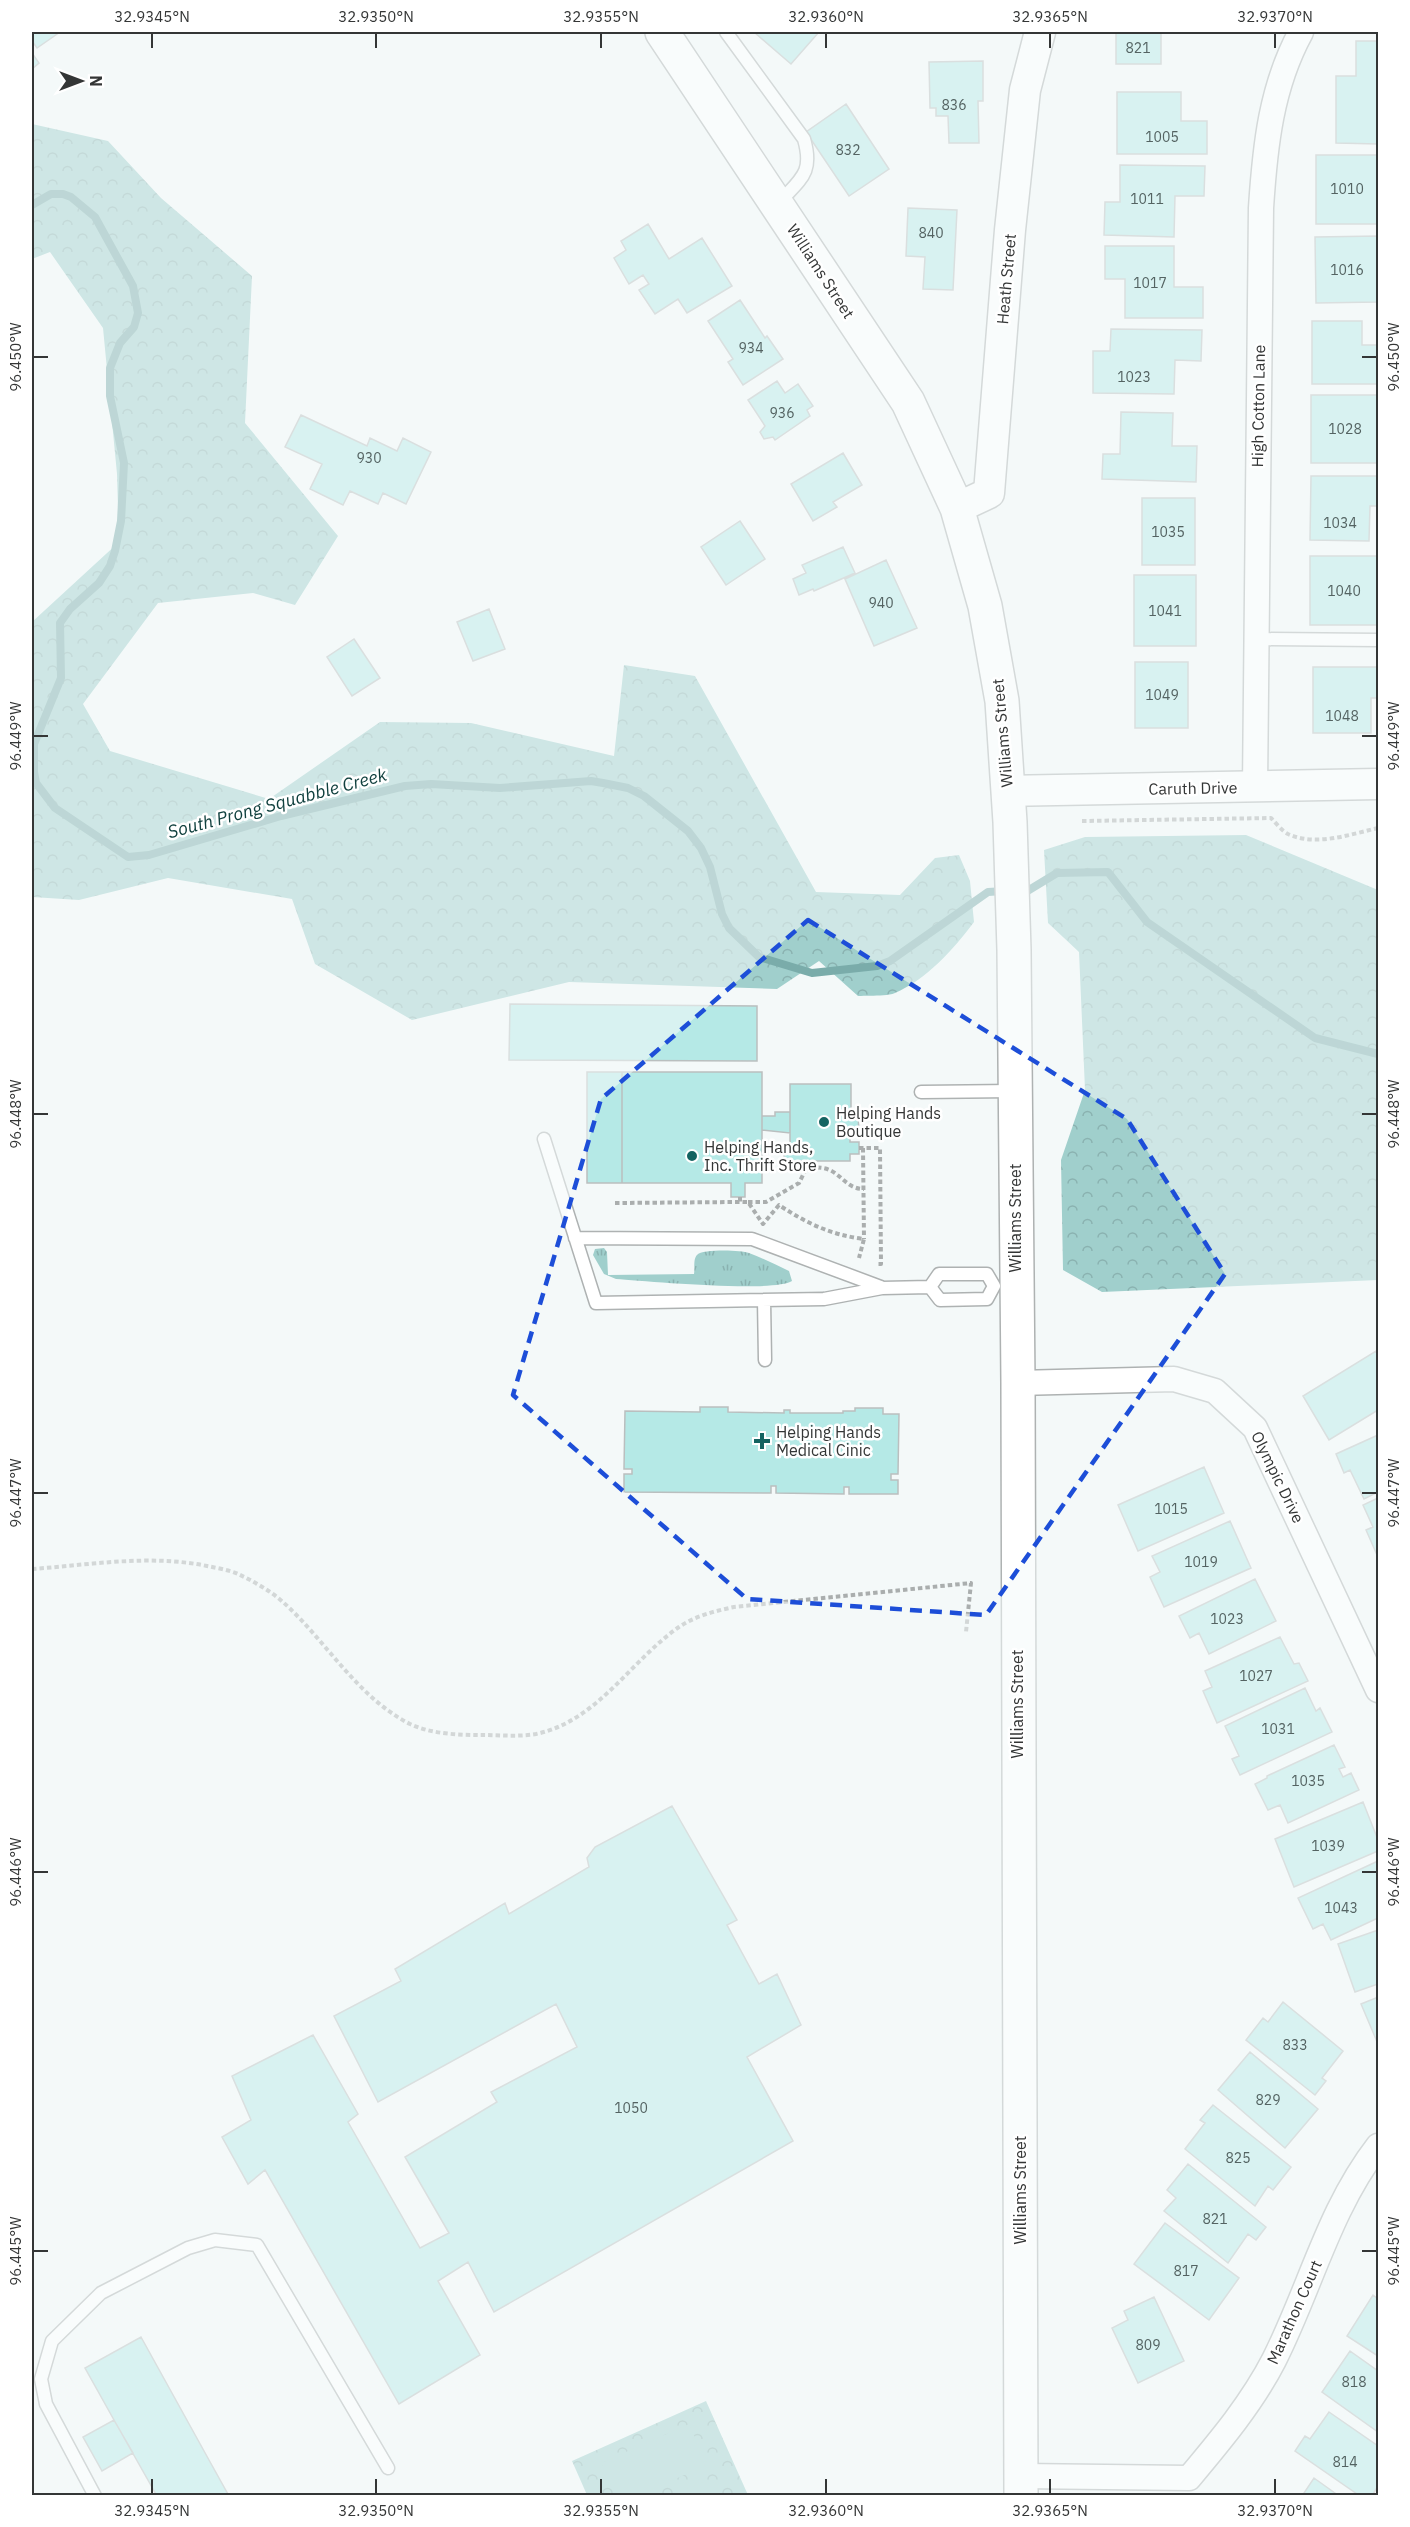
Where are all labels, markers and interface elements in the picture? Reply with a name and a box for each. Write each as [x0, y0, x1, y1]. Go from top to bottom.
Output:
text: 32.9345°N [114, 7, 190, 26]
text: 32.9350°N [338, 7, 414, 26]
text: 32.9355°N [563, 7, 639, 26]
text: 32.9360°N [788, 7, 864, 26]
text: 32.9365°N [1012, 7, 1088, 26]
text: 32.9370°N [1237, 7, 1313, 26]
house number: 821 [1125, 39, 1151, 57]
north arrow [51, 51, 111, 111]
text: N [86, 75, 106, 87]
house number: 836 [941, 96, 967, 114]
house number: 1005 [1145, 128, 1179, 146]
house number: 832 [835, 141, 861, 159]
house number: 1010 [1330, 180, 1364, 198]
house number: 1011 [1130, 190, 1164, 208]
street label: Williams Street [783, 220, 859, 322]
house number: 840 [918, 224, 944, 242]
street label: Heath Street [992, 233, 1020, 325]
house number: 1016 [1330, 261, 1364, 279]
house number: 1017 [1133, 274, 1167, 292]
text: 96.450°W [6, 322, 25, 392]
text: 96.450°W [1384, 322, 1403, 392]
house number: 934 [738, 339, 764, 357]
street label: High Cotton Lane [1247, 344, 1269, 468]
house number: 1023 [1117, 368, 1151, 386]
house number: 936 [769, 404, 795, 422]
house number: 1028 [1328, 420, 1362, 438]
house number: 930 [356, 449, 382, 467]
house number: 1034 [1323, 514, 1357, 532]
house number: 1035 [1151, 523, 1185, 541]
house number: 1040 [1327, 582, 1361, 600]
house number: 940 [868, 594, 894, 612]
house number: 1041 [1148, 602, 1182, 620]
street label: Williams Street [987, 678, 1017, 788]
house number: 1049 [1145, 686, 1179, 704]
text: 96.449°W [6, 701, 25, 771]
text: 96.449°W [1384, 701, 1403, 771]
house number: 1048 [1325, 707, 1359, 725]
water label: South Prong Squabble Creek [165, 762, 390, 843]
street label: Caruth Drive [1148, 777, 1238, 799]
text: 96.448°W [6, 1079, 25, 1149]
text: 96.448°W [1384, 1079, 1403, 1149]
place label: Helping Hands Boutique [836, 1103, 941, 1141]
marker: Helping Hands Boutique [817, 1115, 831, 1129]
place label: Helping Hands, Inc. Thrift Store [704, 1137, 817, 1175]
marker: Helping Hands, Inc. Thrift Store [685, 1149, 699, 1163]
street label: Williams Street [1005, 1164, 1025, 1272]
place label: Helping Hands Medical Cinic [776, 1422, 881, 1460]
street label: Olympic Drive [1247, 1428, 1309, 1526]
marker: Helping Hands Medical Cinic [753, 1432, 771, 1450]
text: 96.447°W [6, 1458, 25, 1528]
text: 96.447°W [1384, 1458, 1403, 1528]
house number: 1015 [1154, 1500, 1188, 1518]
house number: 1019 [1184, 1553, 1218, 1571]
house number: 1023 [1210, 1610, 1244, 1628]
street label: Williams Street [1007, 1650, 1027, 1758]
house number: 1027 [1239, 1667, 1273, 1685]
house number: 1031 [1261, 1720, 1295, 1738]
house number: 1035 [1291, 1772, 1325, 1790]
text: 96.446°W [6, 1837, 25, 1907]
house number: 1039 [1311, 1837, 1345, 1855]
text: 96.446°W [1384, 1837, 1403, 1907]
house number: 1043 [1324, 1899, 1358, 1917]
house number: 833 [1282, 2036, 1308, 2054]
house number: 829 [1255, 2091, 1281, 2109]
house number: 1050 [614, 2099, 648, 2117]
street label: Williams Street [1010, 2136, 1030, 2244]
house number: 825 [1225, 2149, 1251, 2167]
house number: 821 [1202, 2210, 1228, 2228]
text: 96.445°W [6, 2216, 25, 2286]
text: 96.445°W [1384, 2216, 1403, 2286]
street label: Marathon Court [1262, 2257, 1326, 2367]
house number: 817 [1173, 2262, 1199, 2280]
house number: 809 [1135, 2336, 1161, 2354]
house number: 818 [1341, 2373, 1367, 2391]
house number: 814 [1332, 2453, 1358, 2471]
text: 32.9345°N [114, 2501, 190, 2520]
text: 32.9350°N [338, 2501, 414, 2520]
text: 32.9355°N [563, 2501, 639, 2520]
text: 32.9360°N [788, 2501, 864, 2520]
text: 32.9365°N [1012, 2501, 1088, 2520]
text: 32.9370°N [1237, 2501, 1313, 2520]

